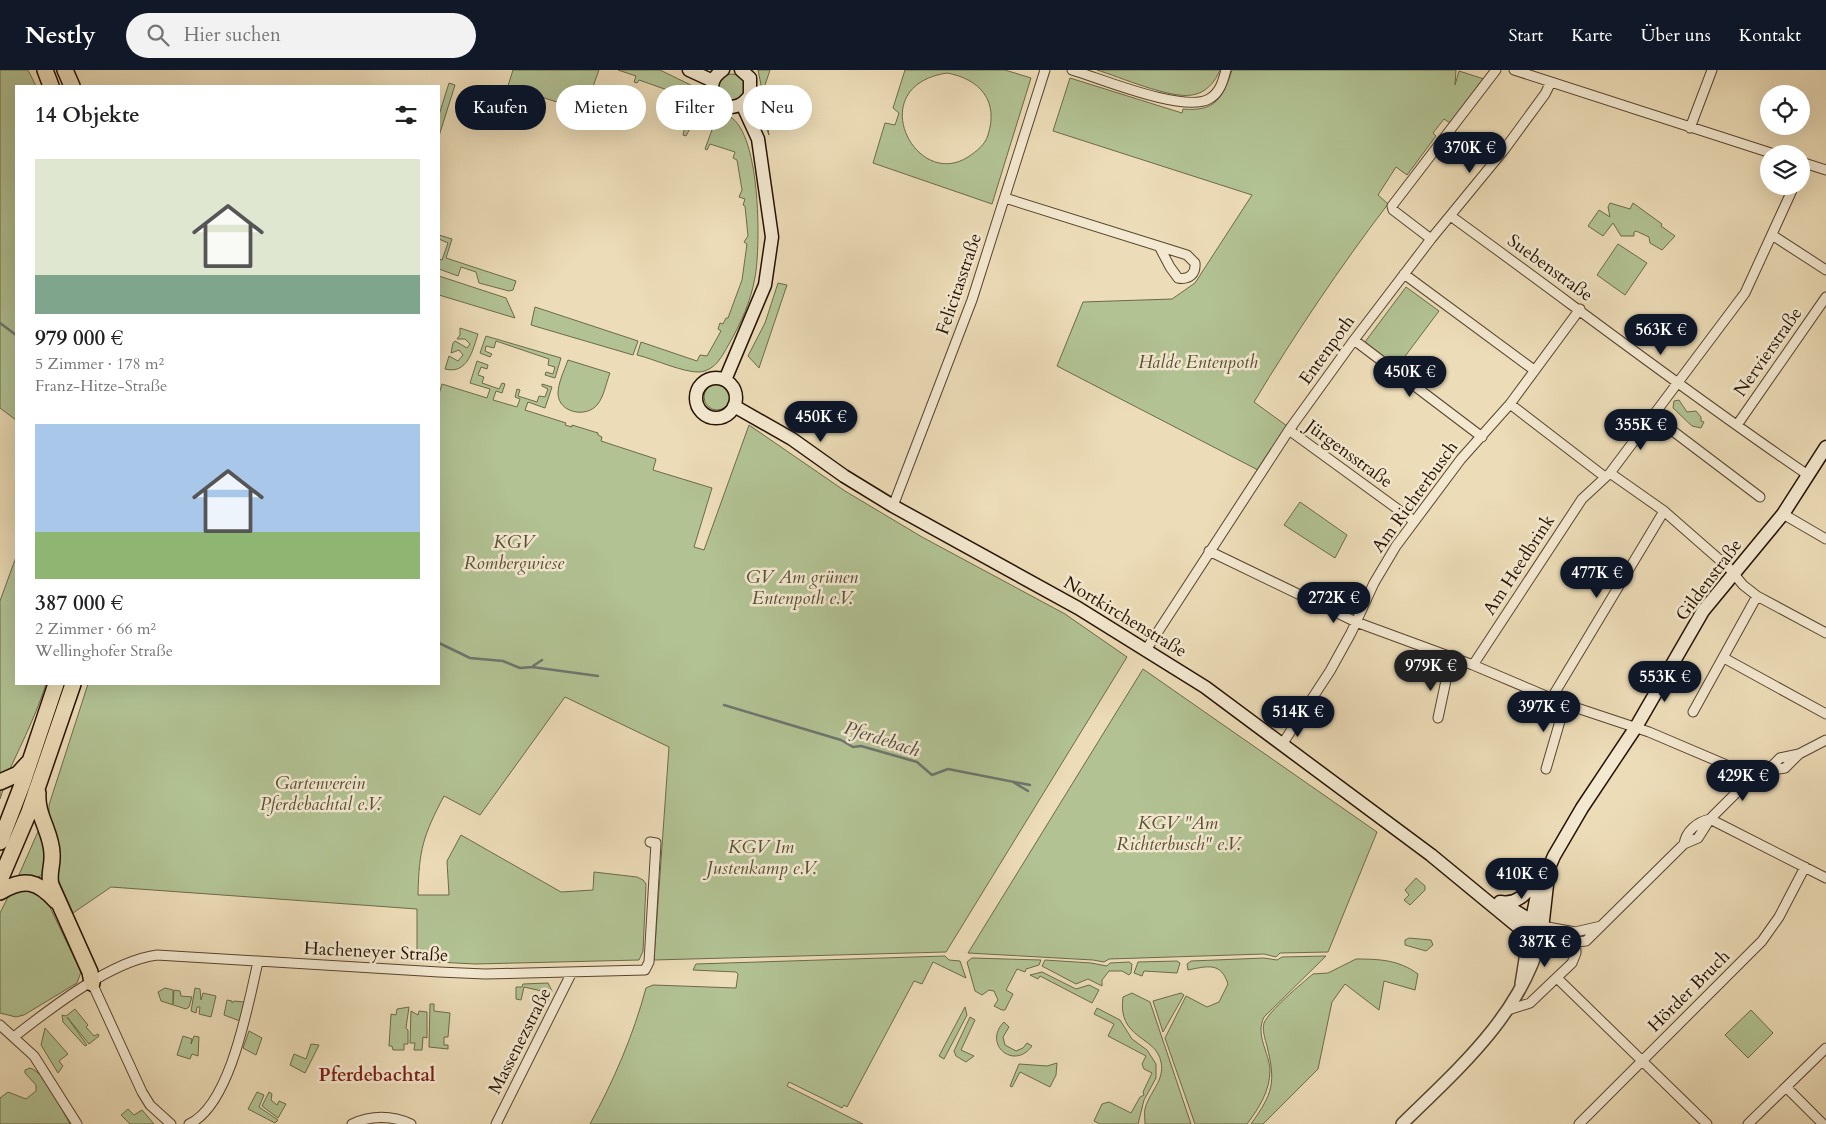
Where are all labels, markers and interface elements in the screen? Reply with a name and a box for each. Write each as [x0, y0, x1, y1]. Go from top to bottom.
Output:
search box [126, 13, 476, 58]
text: Nestly [25, 19, 96, 52]
icon: search [144, 21, 172, 49]
text: Hier suchen [184, 22, 281, 48]
text: Start [1508, 23, 1543, 48]
text: Karte [1571, 23, 1613, 48]
text: Über uns [1641, 23, 1711, 48]
text: Kontakt [1739, 23, 1801, 48]
chip: Kaufen [455, 85, 546, 130]
chip: Mieten [556, 85, 646, 130]
chip: Filter [656, 85, 733, 130]
chip: Neu [743, 85, 812, 130]
map controls [1760, 85, 1810, 195]
button: locate [1760, 85, 1810, 135]
text: 14 Objekte [35, 101, 140, 130]
icon: filters [392, 101, 420, 129]
pin: 370K € [1429, 132, 1511, 174]
text: 370K € [1444, 137, 1496, 159]
button: layers [1760, 145, 1810, 195]
icon: home [183, 191, 273, 281]
street label: Suebenstraße [1502, 228, 1598, 308]
street label: Felicitasstraße [930, 230, 988, 338]
street label: Nervierstraße [1728, 302, 1808, 402]
street label: Entenpoth [1293, 310, 1361, 390]
pin: 563K € [1620, 314, 1702, 356]
text: 563K € [1635, 319, 1687, 341]
text: 979 000 € [35, 324, 123, 353]
park label: Halde Entenpoth [1138, 350, 1258, 375]
text: 5 Zimmer · 178 m² [35, 353, 164, 375]
pin: 450K € [1369, 356, 1451, 398]
text: 450K € [1384, 361, 1436, 383]
text: Franz-Hitze-Straße [35, 375, 167, 397]
pin: 450K € [780, 400, 862, 443]
text: 450K € [795, 406, 847, 428]
pin: 355K € [1600, 408, 1682, 451]
street label: Jürgensstraße [1298, 412, 1398, 494]
text: 355K € [1615, 414, 1667, 436]
street label: Am Richterbusch [1366, 436, 1464, 558]
icon: home [183, 456, 273, 546]
street label: Am Heedbrink [1477, 510, 1561, 620]
park label: KGV Rombergwiese [464, 530, 565, 576]
street label: Gildenstraße [1670, 534, 1748, 626]
pin: 477K € [1556, 556, 1638, 599]
text: 477K € [1571, 562, 1623, 584]
park label: GV Am grünen Entenpoth e.V. [746, 565, 858, 611]
street label: Nortkirchenstraße [1059, 570, 1191, 664]
pin: 272K € [1293, 582, 1375, 624]
text: 272K € [1308, 587, 1360, 609]
text: 387 000 € [35, 589, 123, 618]
text: 2 Zimmer · 66 m² [35, 618, 156, 640]
text: Wellinghofer Straße [35, 640, 173, 662]
pin: 979K € [1390, 650, 1472, 692]
text: 979K € [1405, 655, 1457, 677]
pin: 553K € [1624, 660, 1706, 703]
text: 553K € [1639, 666, 1691, 688]
pin: 397K € [1503, 690, 1585, 733]
pin: 514K € [1257, 696, 1339, 738]
text: 397K € [1518, 696, 1570, 718]
text: 514K € [1272, 701, 1324, 723]
water label: Pferdebach [841, 715, 923, 763]
pin: 429K € [1702, 760, 1784, 802]
text: 429K € [1717, 765, 1769, 787]
park label: Gartenverein Pferdebachtal e.V. [260, 771, 382, 817]
park label: KGV "Am Richterbusch" e.V. [1116, 811, 1242, 857]
park label: KGV Im Justenkamp e.V. [702, 835, 818, 881]
pin: 410K € [1481, 858, 1563, 900]
text: 410K € [1496, 863, 1548, 885]
pin: 387K € [1504, 926, 1586, 968]
text: 387K € [1519, 931, 1571, 953]
street label: Hacheneyer Straße [303, 936, 449, 968]
street label: Hörder Bruch [1642, 944, 1736, 1038]
street label: Massenezstraße [482, 983, 558, 1099]
district label: Pferdebachtal [319, 1062, 436, 1088]

